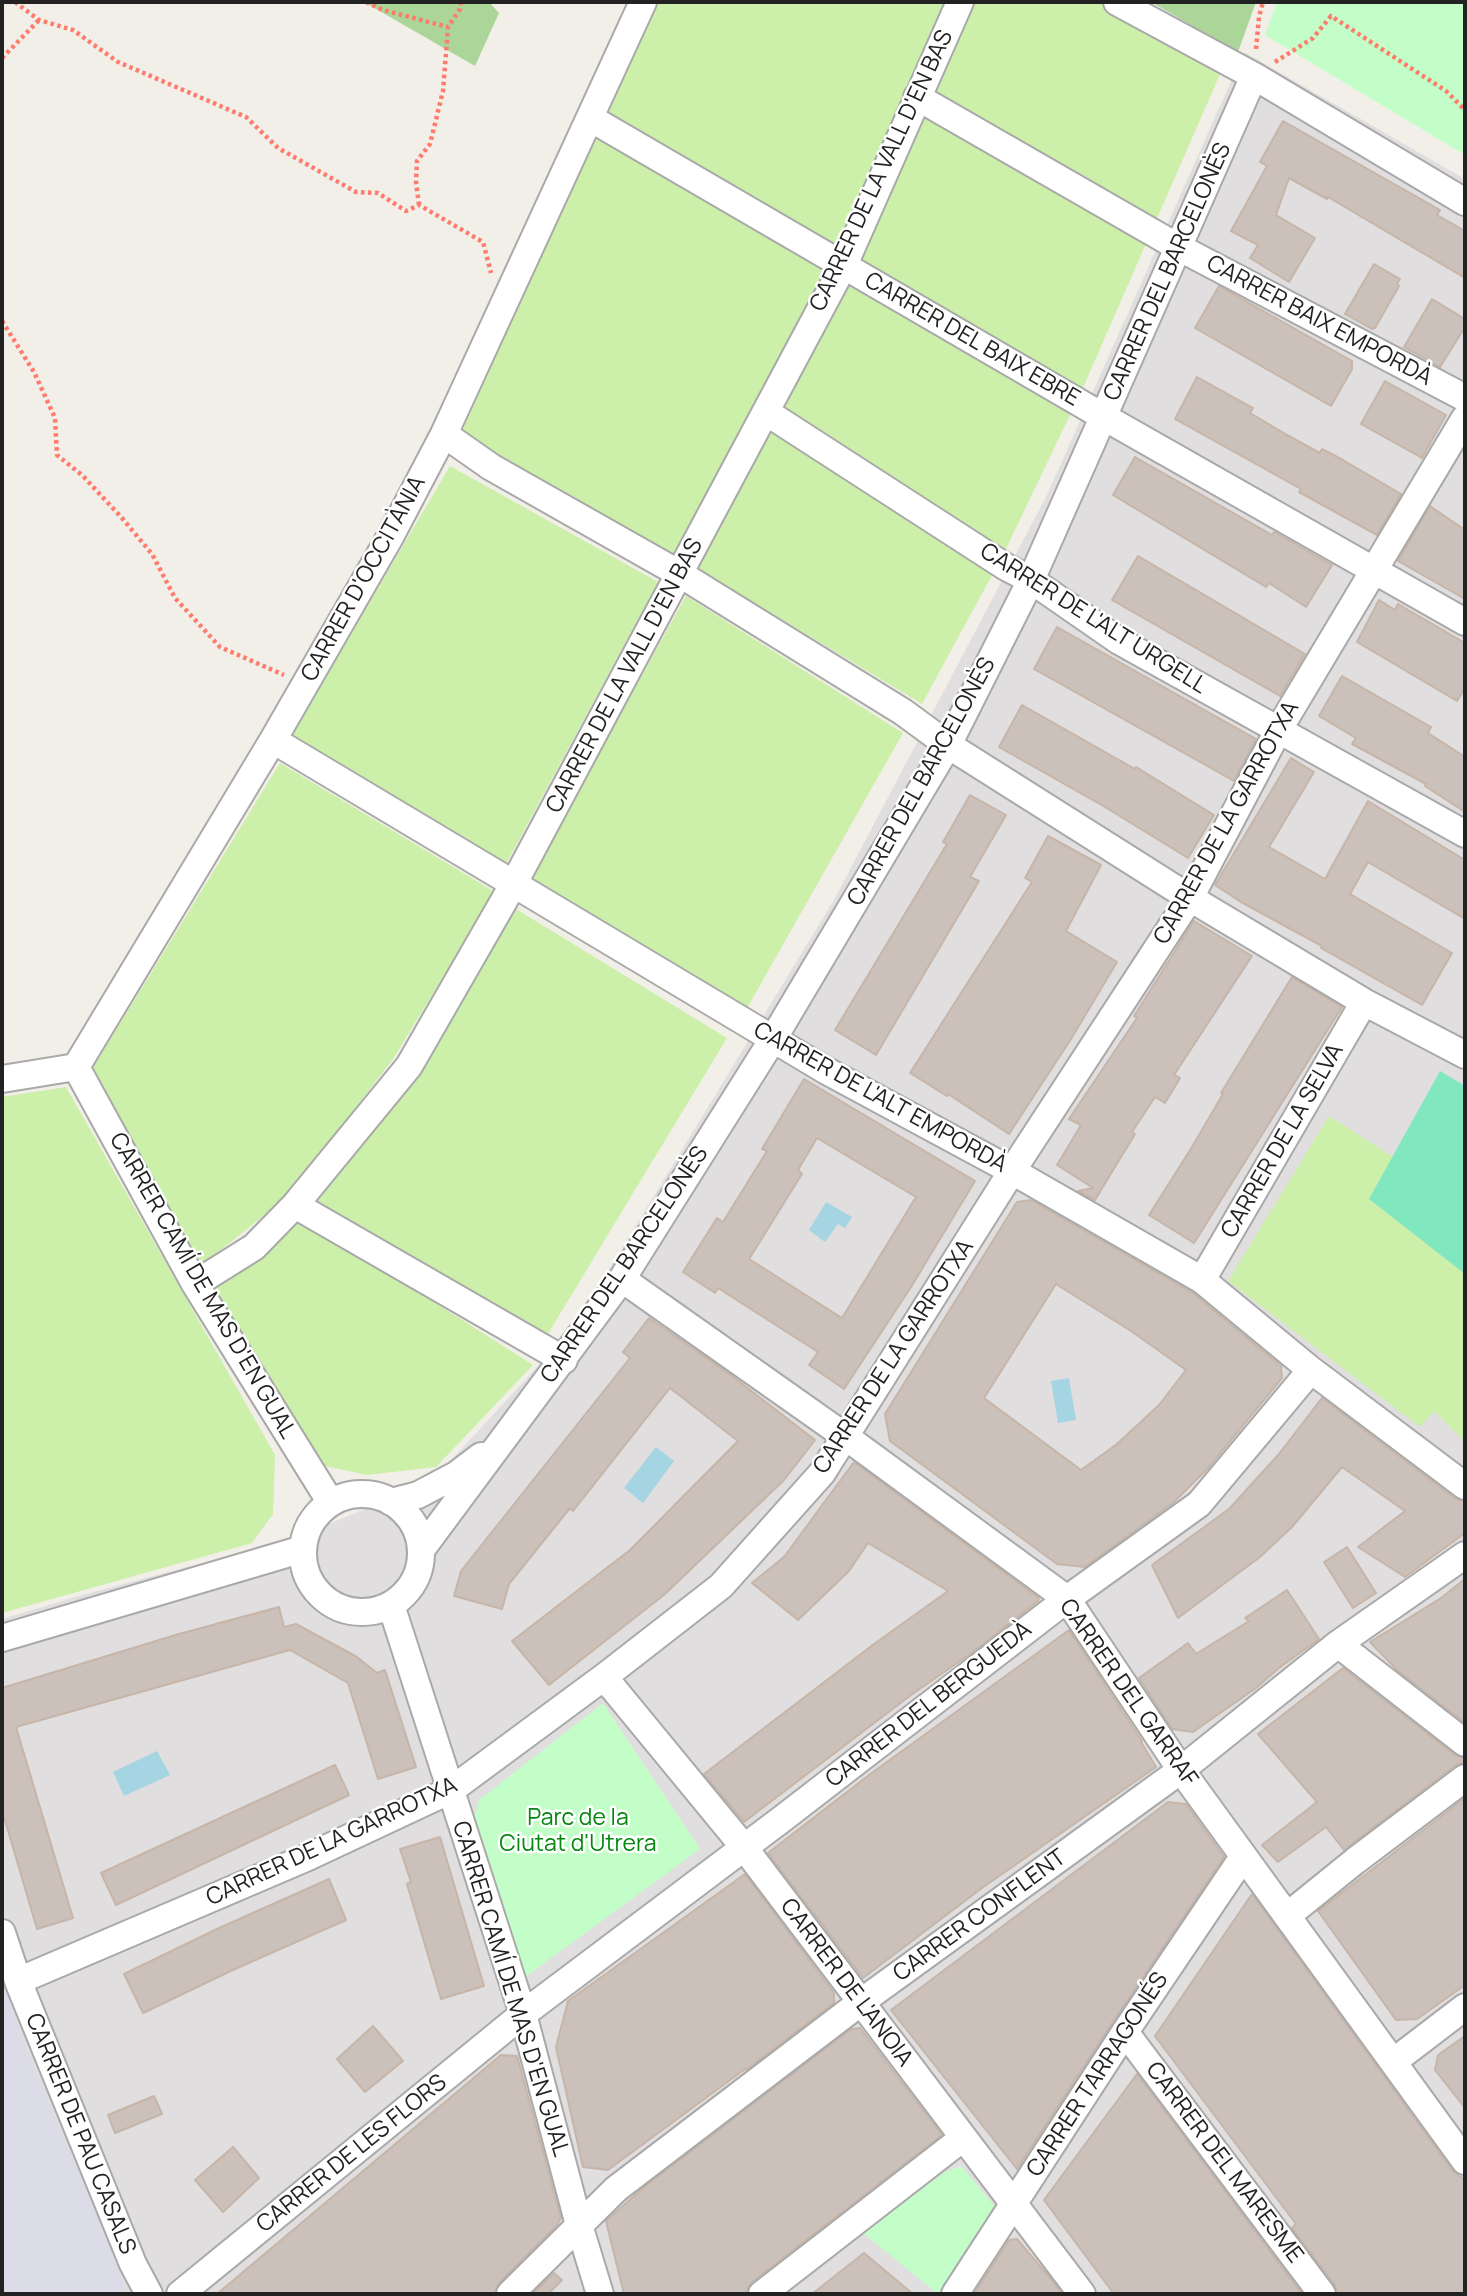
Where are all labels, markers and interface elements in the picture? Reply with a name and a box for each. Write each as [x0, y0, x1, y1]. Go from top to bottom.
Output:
street label: CARRER DE LA VALL D'EN BAS [805, 26, 959, 316]
street label: CARRER DEL BARCELONÈS [1099, 139, 1237, 405]
street label: CARRER BAIX EMPORDÀ [1202, 250, 1436, 392]
street label: CARRER DEL BAIX EBRE [859, 267, 1085, 413]
street label: CARRER D'OCCITÀNIA [296, 471, 432, 687]
street label: CARRER DE LA VALL D'EN BAS [541, 534, 709, 818]
street label: CARRER DE L'ALT URGELL [975, 538, 1211, 700]
street label: CARRER DEL BARCELONÈS [842, 653, 1002, 911]
street label: CARRER DE LA GARROTXA [1149, 697, 1305, 949]
street label: CARRER DE L'ALT EMPORDÀ [748, 1017, 1012, 1179]
street label: CARRER DE LA SELVA [1216, 1039, 1350, 1243]
street label: CARRER CAMÍ DE MAS D'EN GUAL [103, 1128, 301, 1444]
street label: CARRER DEL BARCELONÈS [535, 1141, 715, 1389]
street label: CARRER DE LA GARROTXA [808, 1235, 980, 1479]
street label: CARRER DEL GARRAF [1053, 1594, 1203, 1792]
street label: CARRER DEL BERGUEDÀ [821, 1616, 1037, 1794]
street label: CARRER DE LA GARROTXA [202, 1772, 462, 1912]
park label: Parc de la Ciutat d'Utrera [499, 1805, 657, 1859]
street label: CARRER CAMÍ DE MAS D'EN GUAL [446, 1818, 574, 2160]
street label: CARRER CONFLENT [888, 1844, 1072, 1988]
street label: CARRER DE L'ANOIA [774, 1894, 918, 2072]
street label: CARRER TARRAGONÉS [1022, 1968, 1174, 2182]
street label: CARRER DE PAU CASALS [19, 2010, 141, 2258]
street label: CARRER DEL MARESME [1139, 2057, 1309, 2269]
street label: CARRER DE LES FLORS [252, 2069, 452, 2239]

